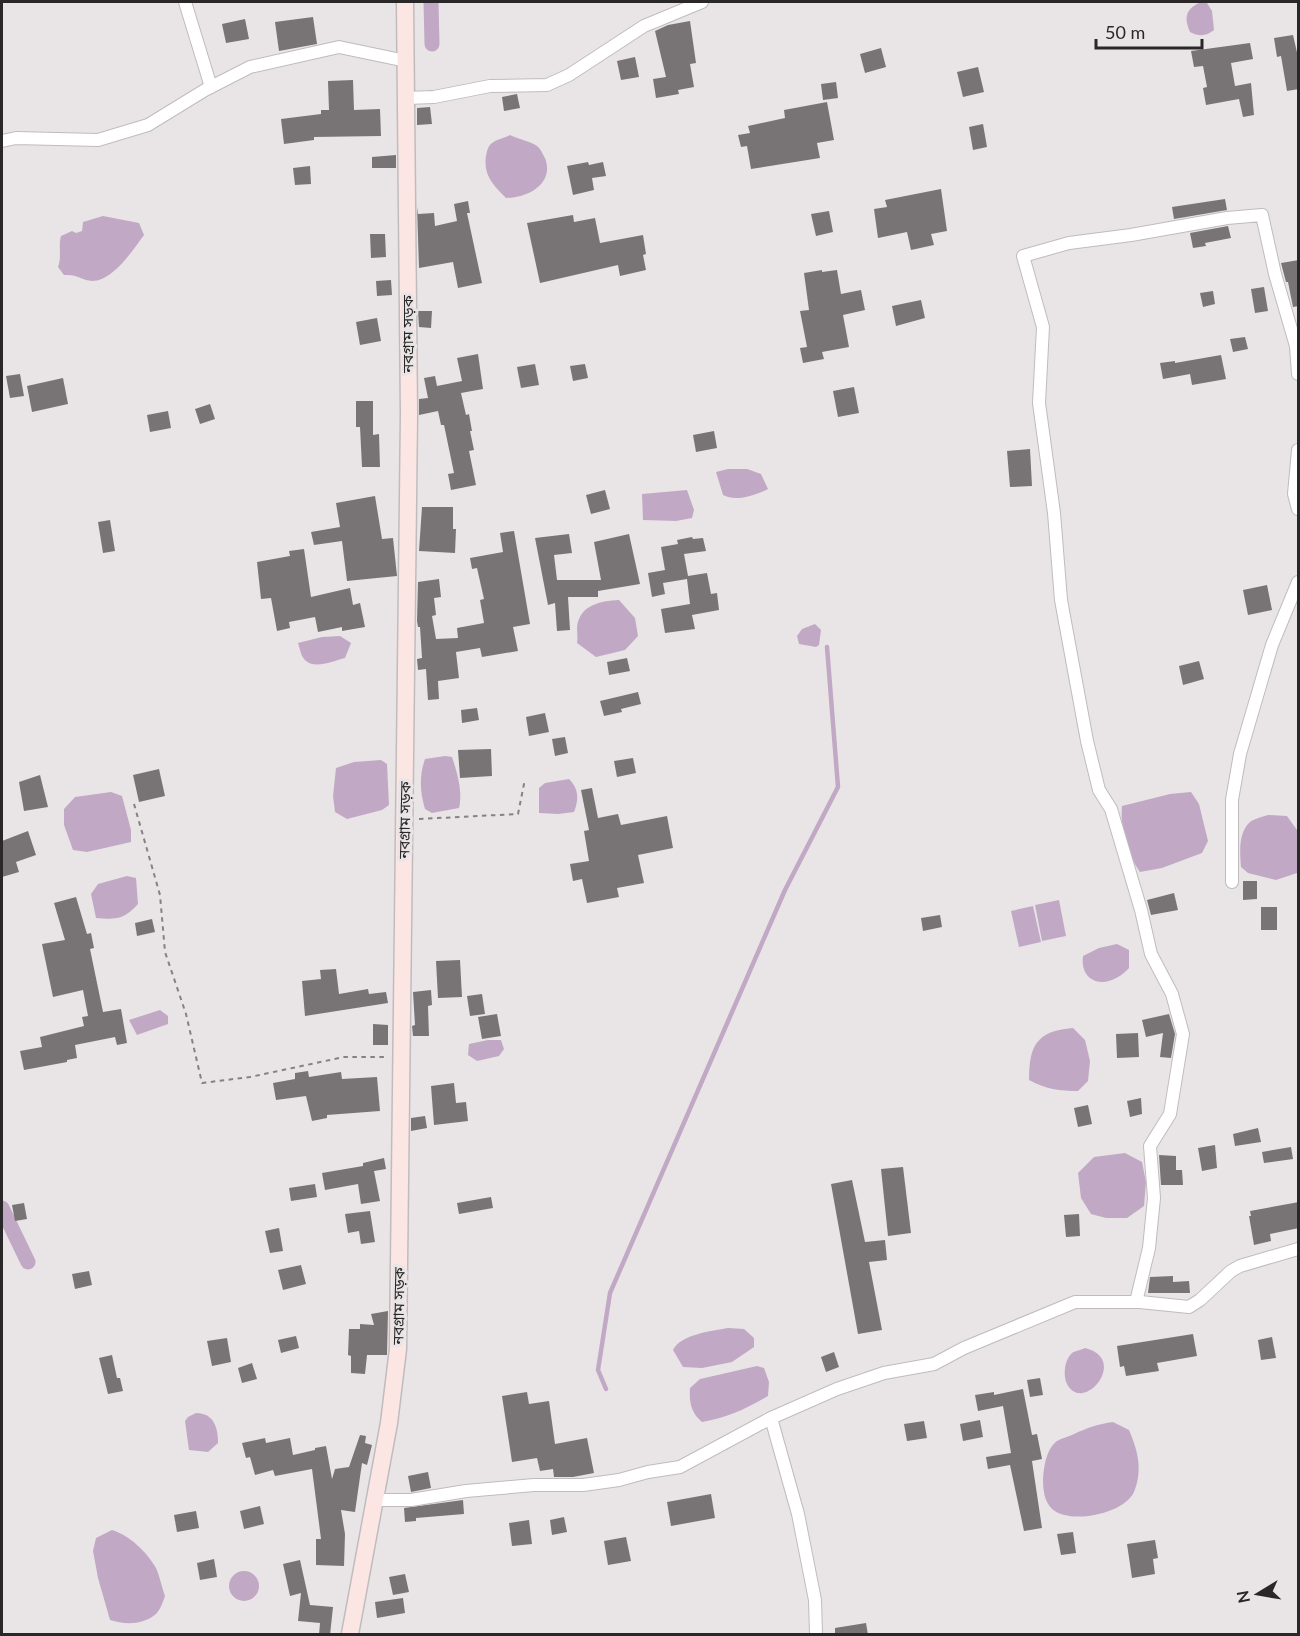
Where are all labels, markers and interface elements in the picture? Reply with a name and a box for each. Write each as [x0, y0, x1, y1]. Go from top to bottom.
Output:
scale bar [1096, 12, 1202, 50]
text: 50 m [1105, 21, 1145, 43]
street label: নবগ্রাম সড়ক [398, 294, 416, 374]
street label: নবগ্রাম সড়ক [394, 780, 414, 860]
street label: নবগ্রাম সড়ক [388, 1266, 408, 1346]
north arrow [1228, 1564, 1288, 1624]
text: N [1232, 1589, 1253, 1605]

